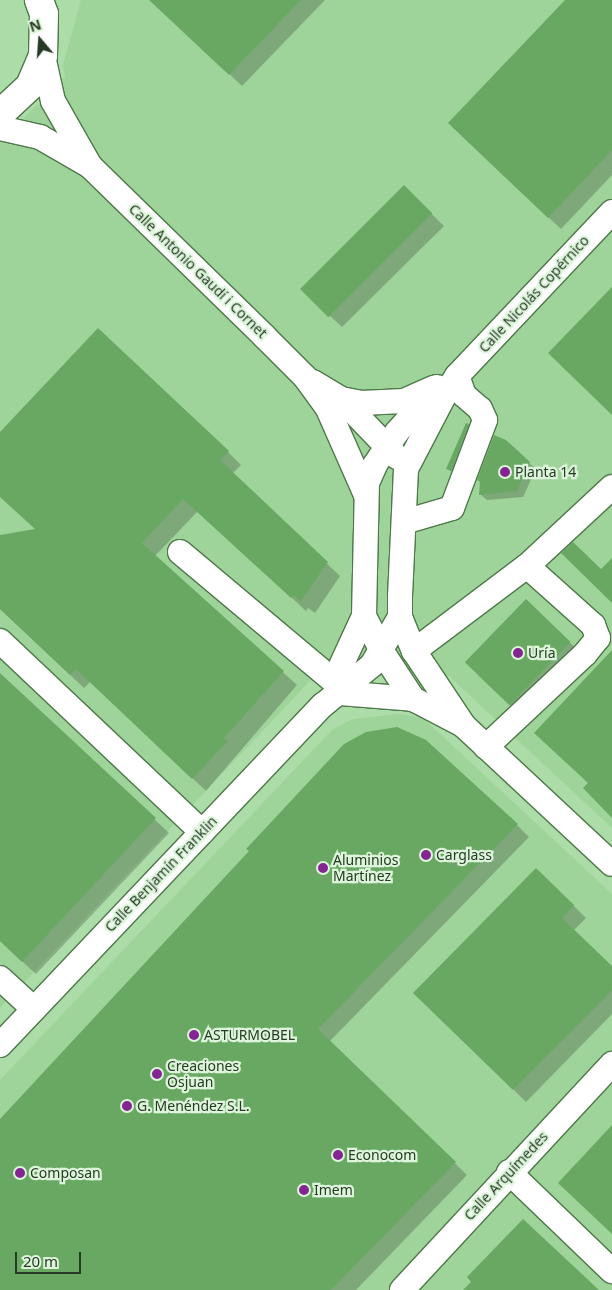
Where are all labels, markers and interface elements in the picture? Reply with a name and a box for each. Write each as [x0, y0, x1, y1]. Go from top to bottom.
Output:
text: N [27, 14, 44, 36]
north arrow [15, 15, 65, 65]
street label: Calle Antonio Gaudí i Cornet [125, 201, 271, 341]
street label: Calle Nicolás Copérnico [475, 232, 593, 356]
place label: Planta 14 [515, 464, 576, 480]
marker: Planta 14 [499, 466, 511, 478]
place label: Uría [528, 645, 555, 661]
marker: Uría [512, 647, 524, 659]
street label: Calle Benjamín Franklin [101, 813, 221, 935]
place label: Carglass [436, 847, 492, 863]
marker: Carglass [420, 849, 432, 861]
place label: Aluminios Martínez [333, 852, 398, 884]
marker: Aluminios Martínez [317, 862, 329, 874]
place label: ASTURMOBEL [204, 1027, 295, 1043]
marker: ASTURMOBEL [188, 1029, 200, 1041]
place label: Creaciones Osjuan [167, 1058, 239, 1090]
marker: Creaciones Osjuan [151, 1068, 163, 1080]
place label: G. Menéndez S.L. [137, 1098, 249, 1114]
marker: G. Menéndez S.L. [121, 1100, 133, 1112]
street label: Calle Arquímedes [461, 1128, 551, 1224]
place label: Econocom [348, 1147, 416, 1163]
marker: Econocom [332, 1149, 344, 1161]
place label: Composan [30, 1165, 101, 1181]
marker: Composan [14, 1167, 26, 1179]
place label: Imem [314, 1182, 353, 1198]
marker: Imem [298, 1184, 310, 1196]
scale bar [18, 1242, 84, 1274]
text: 20 m [23, 1251, 58, 1271]

